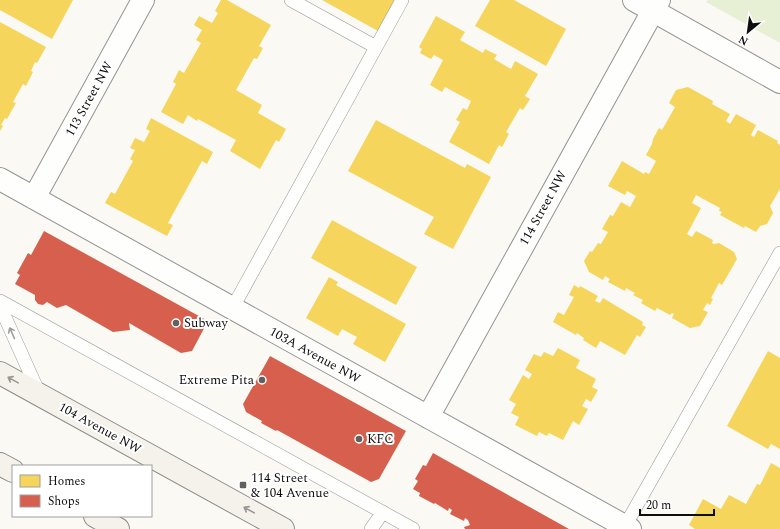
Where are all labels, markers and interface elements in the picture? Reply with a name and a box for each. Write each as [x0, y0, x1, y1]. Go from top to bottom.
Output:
north arrow [728, 12, 768, 52]
text: N [735, 31, 751, 50]
street label: 113 Street NW [60, 58, 118, 140]
street label: 114 Street NW [514, 167, 572, 249]
place label: Subway [184, 313, 229, 333]
marker: Subway [171, 318, 181, 328]
street label: 103A Avenue NW [266, 322, 365, 389]
one-way arrow [8, 328, 15, 340]
place label: Extreme Pita [179, 370, 255, 390]
marker: Extreme Pita [257, 375, 267, 385]
one-way arrow [7, 376, 19, 383]
street label: 104 Avenue NW [55, 397, 145, 459]
place label: KFC [367, 429, 394, 449]
marker: KFC [354, 434, 364, 444]
legend [12, 465, 152, 517]
place label: 114 Street & 104 Avenue [251, 468, 329, 503]
text: Homes [48, 472, 86, 491]
marker: 114 Street & 104 Avenue [238, 480, 248, 490]
scale bar [640, 491, 714, 517]
text: Shops [48, 492, 80, 511]
text: 20 m [646, 496, 671, 515]
one-way arrow [243, 506, 255, 514]

